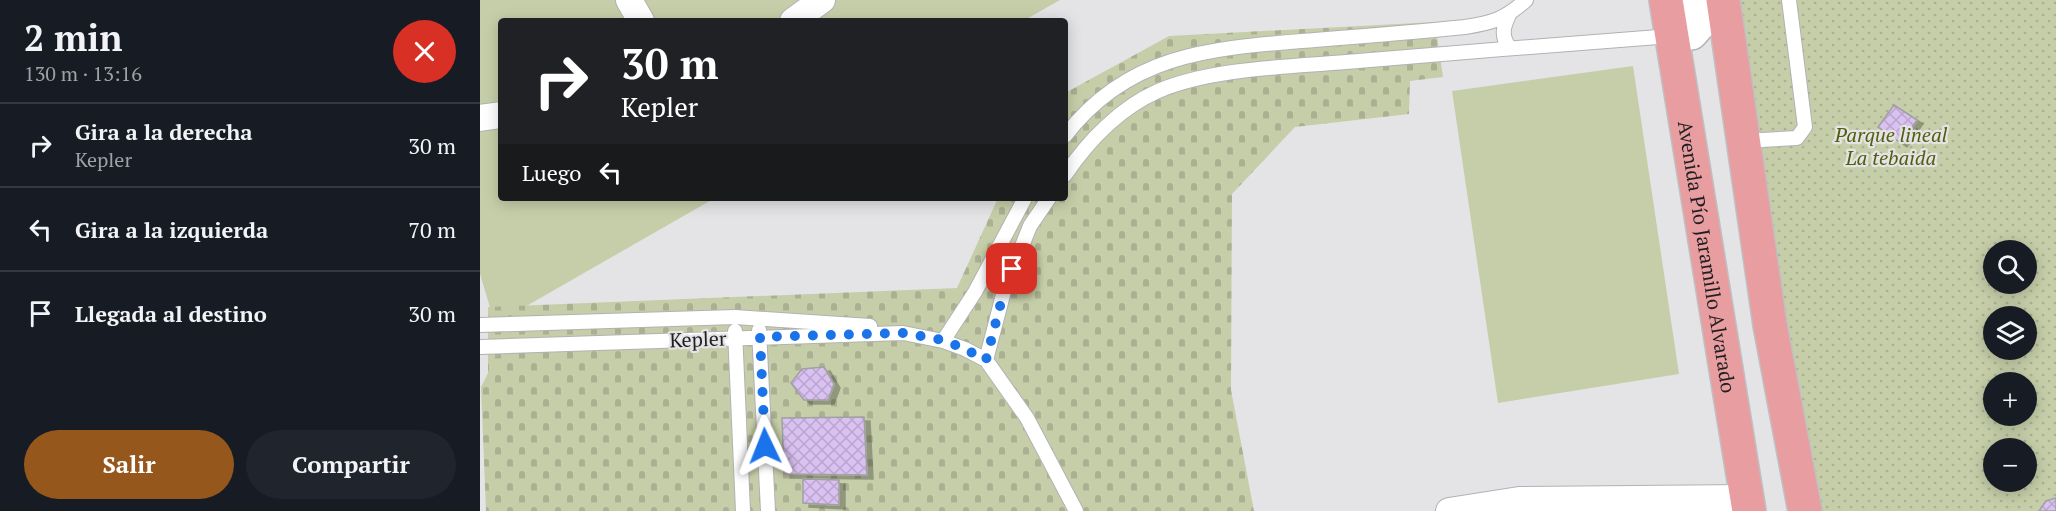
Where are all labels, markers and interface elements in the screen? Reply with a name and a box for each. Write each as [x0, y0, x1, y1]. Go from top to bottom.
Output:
text: 2 min [24, 14, 122, 61]
button: close [393, 20, 456, 83]
text: 30 m [621, 35, 719, 91]
icon: right [522, 42, 600, 120]
text: 130 m · 13:16 [24, 60, 142, 87]
text: Kepler [621, 89, 698, 125]
text: Gira a la derecha [75, 117, 253, 146]
street label: Avenida Pío Jaramillo Alvarado [1672, 118, 1743, 395]
park label: Parque lineal La tebaida [1834, 121, 1948, 171]
icon: right [24, 129, 57, 162]
text: 30 m [408, 131, 456, 160]
text: Kepler [75, 146, 132, 173]
icon: left [594, 156, 627, 189]
text: Luego [522, 158, 582, 187]
icon: left [24, 213, 57, 246]
text: Gira a la izquierda [75, 215, 268, 244]
text: 70 m [408, 215, 456, 244]
map controls [1983, 240, 2037, 492]
button: search [1983, 240, 2037, 294]
pin [986, 243, 1037, 294]
icon: arrive [995, 252, 1028, 285]
icon: arrive [24, 297, 57, 330]
text: Llegada al destino [75, 299, 267, 328]
text: 30 m [408, 299, 456, 328]
button: layers [1983, 306, 2037, 360]
street label: Kepler [669, 325, 727, 353]
button: + [1983, 372, 2037, 426]
position arrow [733, 414, 797, 478]
button: Salir [24, 430, 234, 499]
button: Compartir [246, 430, 456, 499]
button: − [1983, 438, 2037, 492]

